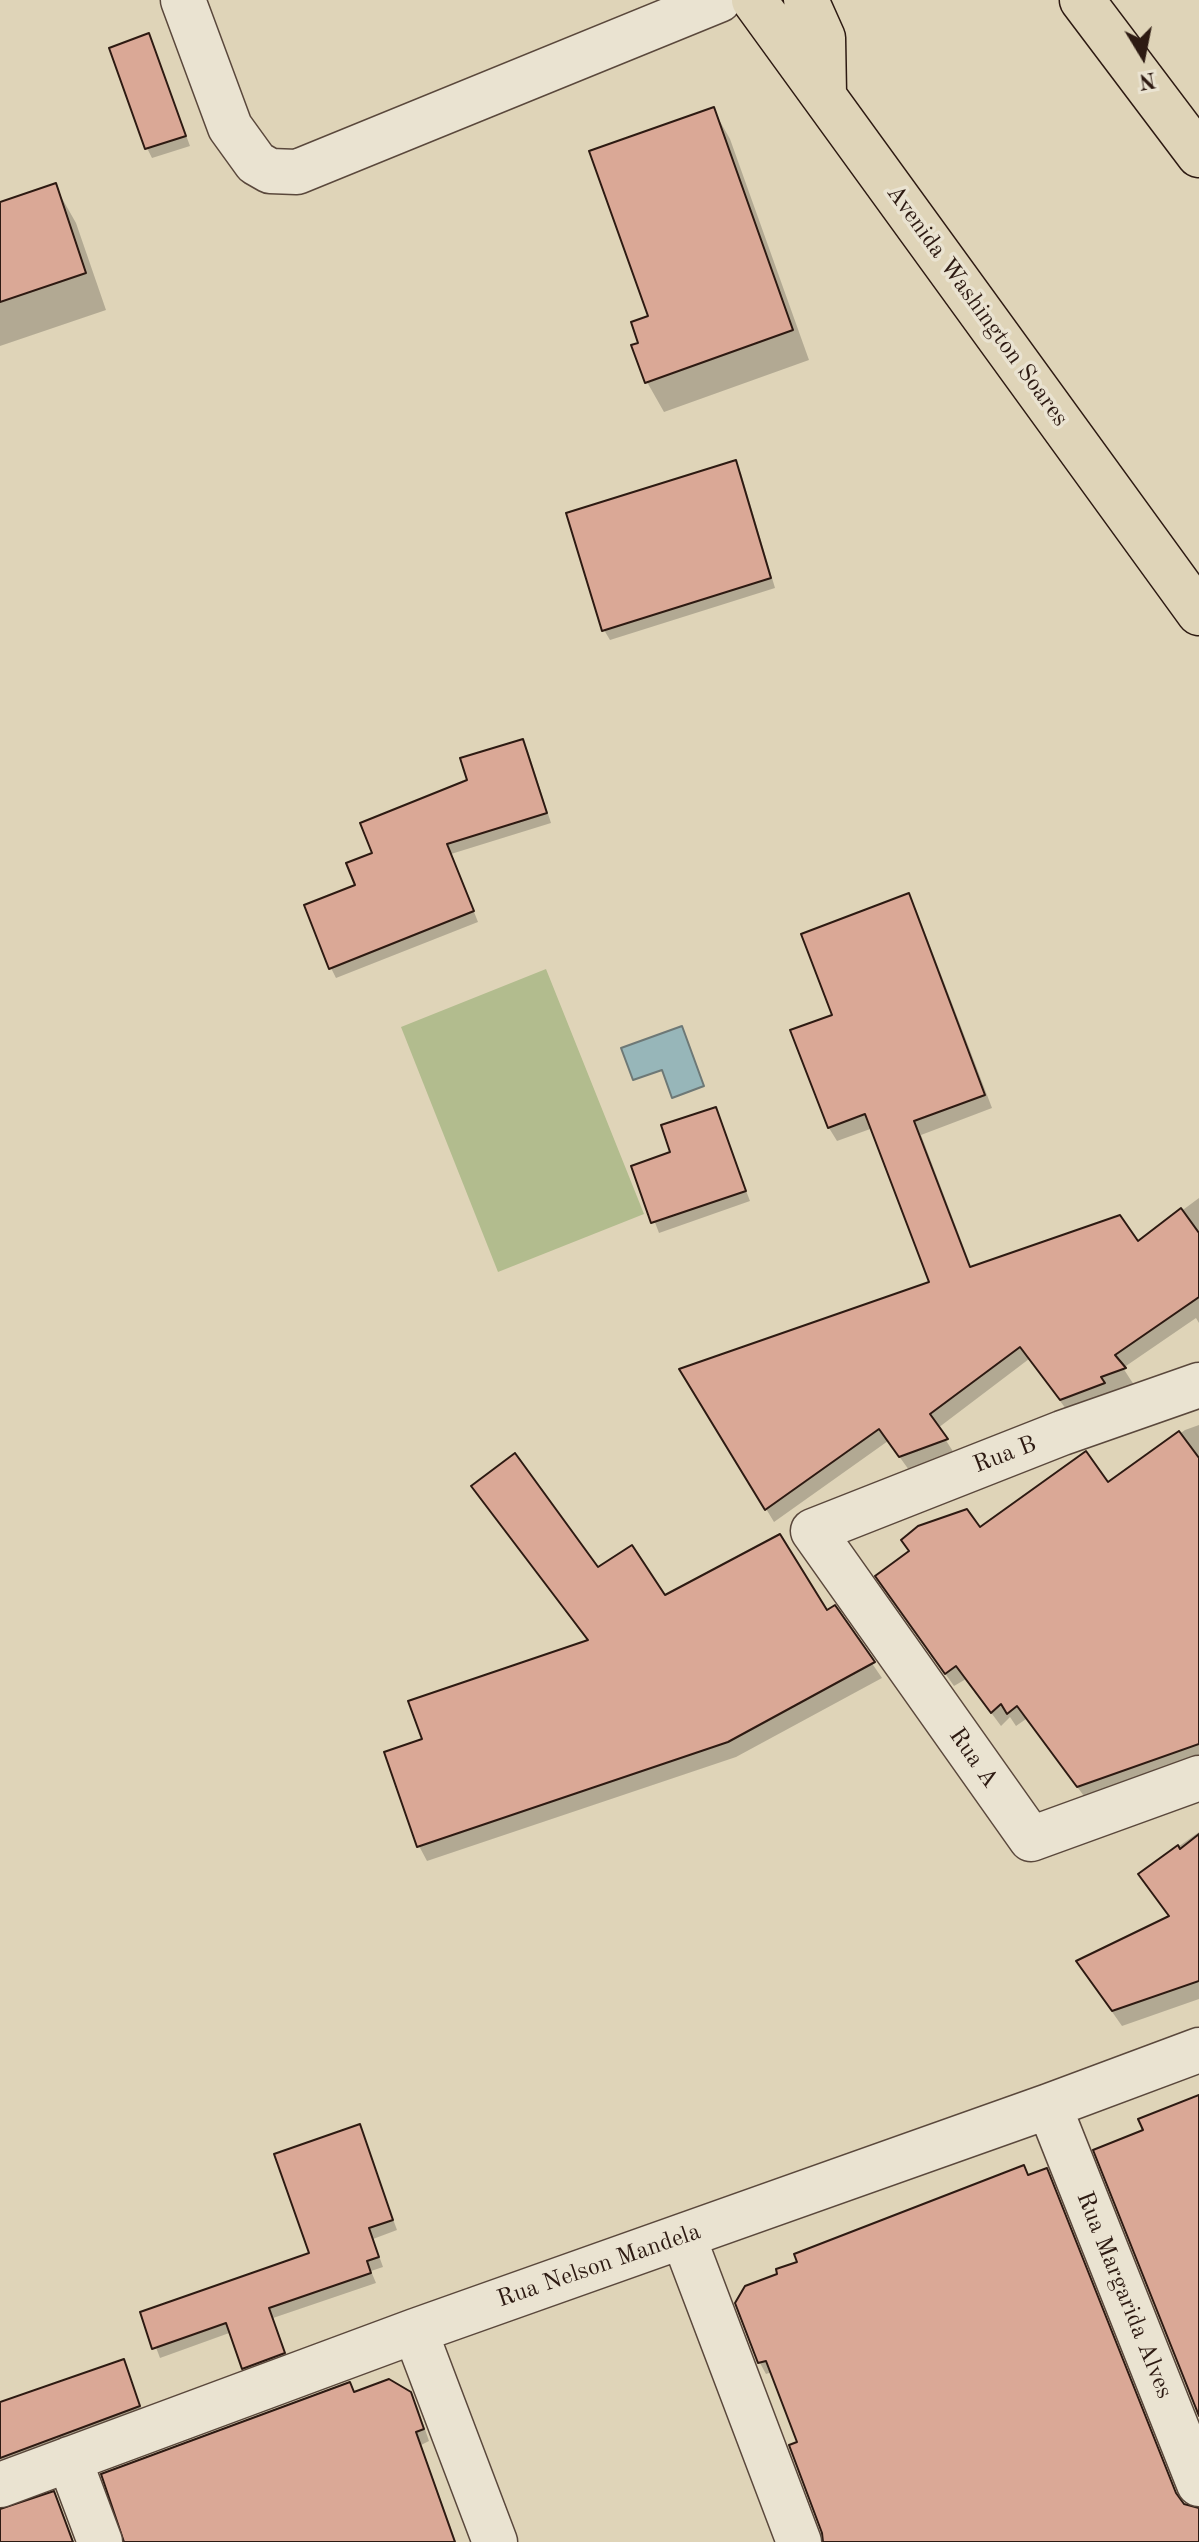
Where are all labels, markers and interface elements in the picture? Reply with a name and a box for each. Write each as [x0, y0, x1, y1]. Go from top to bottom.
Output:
north arrow [1103, 16, 1183, 96]
text: N [1137, 67, 1157, 92]
street label: Avenida Washington Soares [880, 180, 1074, 432]
street label: Rua B [969, 1430, 1041, 1480]
street label: Rua A [942, 1722, 1004, 1794]
street label: Rua Margarida Alves [1069, 2187, 1179, 2403]
street label: Rua Nelson Mandela [493, 2218, 705, 2314]

